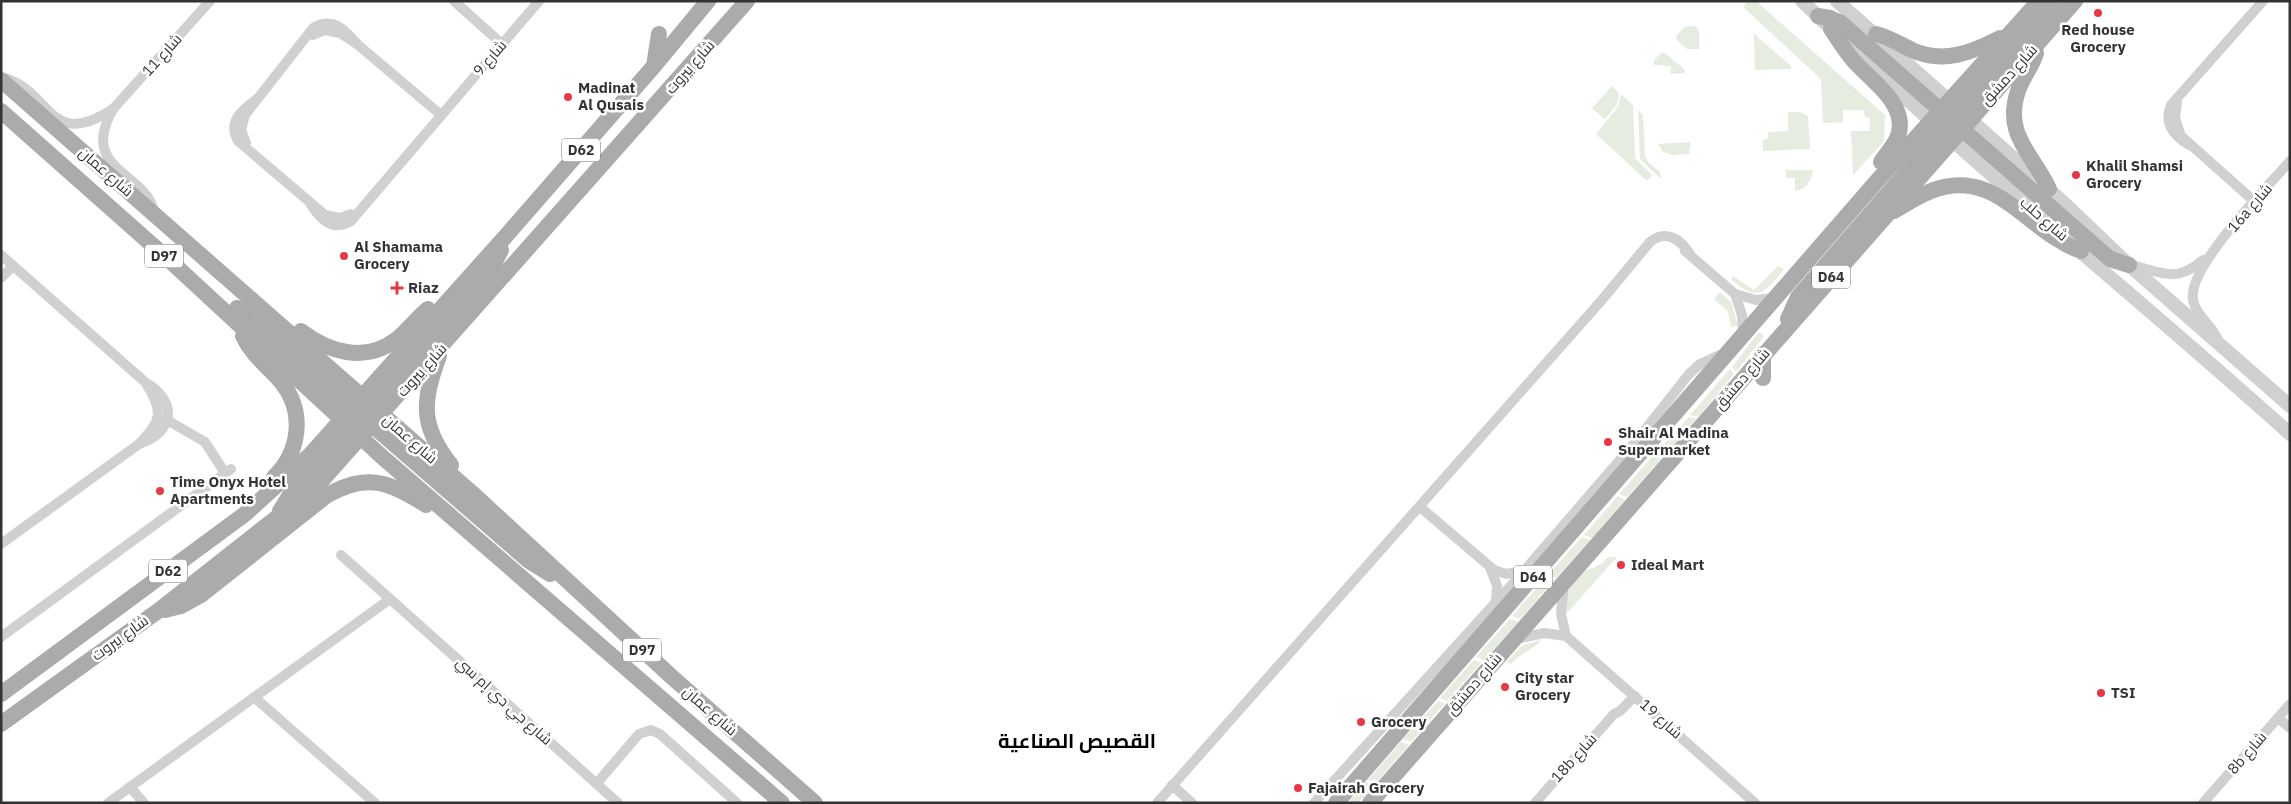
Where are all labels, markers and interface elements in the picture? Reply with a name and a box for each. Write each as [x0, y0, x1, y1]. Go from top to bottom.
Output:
marker: Red house Grocery [2092, 7, 2104, 19]
place label: Red house Grocery [2061, 20, 2135, 56]
street label: شارع 11 [138, 29, 187, 81]
street label: شارع 9 [469, 36, 512, 81]
street label: شارع بيروت [661, 36, 720, 99]
street label: شارع دمشق [1976, 40, 2043, 111]
place label: Madinat Al Qusais [578, 78, 644, 114]
marker: Madinat Al Qusais [562, 91, 574, 103]
road number: D62 [562, 138, 600, 162]
street label: شارع عمان [74, 143, 137, 202]
place label: Khalil Shamsi Grocery [2086, 156, 2183, 192]
marker: Khalil Shamsi Grocery [2070, 169, 2082, 181]
street label: 16a شارع [2223, 179, 2278, 237]
street label: شارع حلب [2015, 192, 2072, 246]
place label: Al Shamama Grocery [354, 237, 444, 273]
road number: D97 [145, 245, 183, 268]
marker: Al Shamama Grocery [338, 250, 350, 262]
road number: D64 [1812, 266, 1850, 288]
place label: Riaz [408, 278, 439, 297]
marker: Riaz [390, 281, 404, 295]
street label: شارع بيروت [393, 339, 452, 402]
street label: شارع دمشق [1710, 344, 1775, 415]
street label: شارع عمان [378, 410, 441, 469]
place label: Shair Al Madina Supermarket [1618, 423, 1729, 459]
marker: Shair Al Madina Supermarket [1602, 436, 1614, 448]
place label: Time Onyx Hotel Apartments [170, 472, 286, 508]
marker: Time Onyx Hotel Apartments [154, 485, 166, 497]
place label: Ideal Mart [1631, 555, 1705, 574]
marker: Ideal Mart [1615, 559, 1627, 571]
road number: D62 [149, 560, 187, 582]
road number: D64 [1514, 566, 1552, 588]
street label: شارع بيروت [88, 611, 153, 666]
road number: D97 [623, 638, 661, 662]
street label: شارع دمشق [1442, 649, 1507, 720]
street label: شارع جي دي إم سي [450, 652, 556, 751]
place label: City star Grocery [1515, 668, 1574, 704]
marker: City star Grocery [1499, 681, 1511, 693]
street label: شارع عمان [678, 682, 741, 741]
place label: TSI [2111, 683, 2135, 702]
marker: TSI [2095, 687, 2107, 699]
street label: شارع 19 [1635, 695, 1687, 744]
place label: Grocery [1371, 712, 1427, 731]
marker: Grocery [1355, 716, 1367, 728]
district label: القصيص الصناعية [998, 727, 1156, 754]
street label: 8b شارع [2223, 727, 2272, 779]
street label: 18b شارع [1547, 729, 1602, 787]
place label: Fajairah Grocery [1308, 778, 1424, 797]
marker: Fajairah Grocery [1292, 782, 1304, 794]

